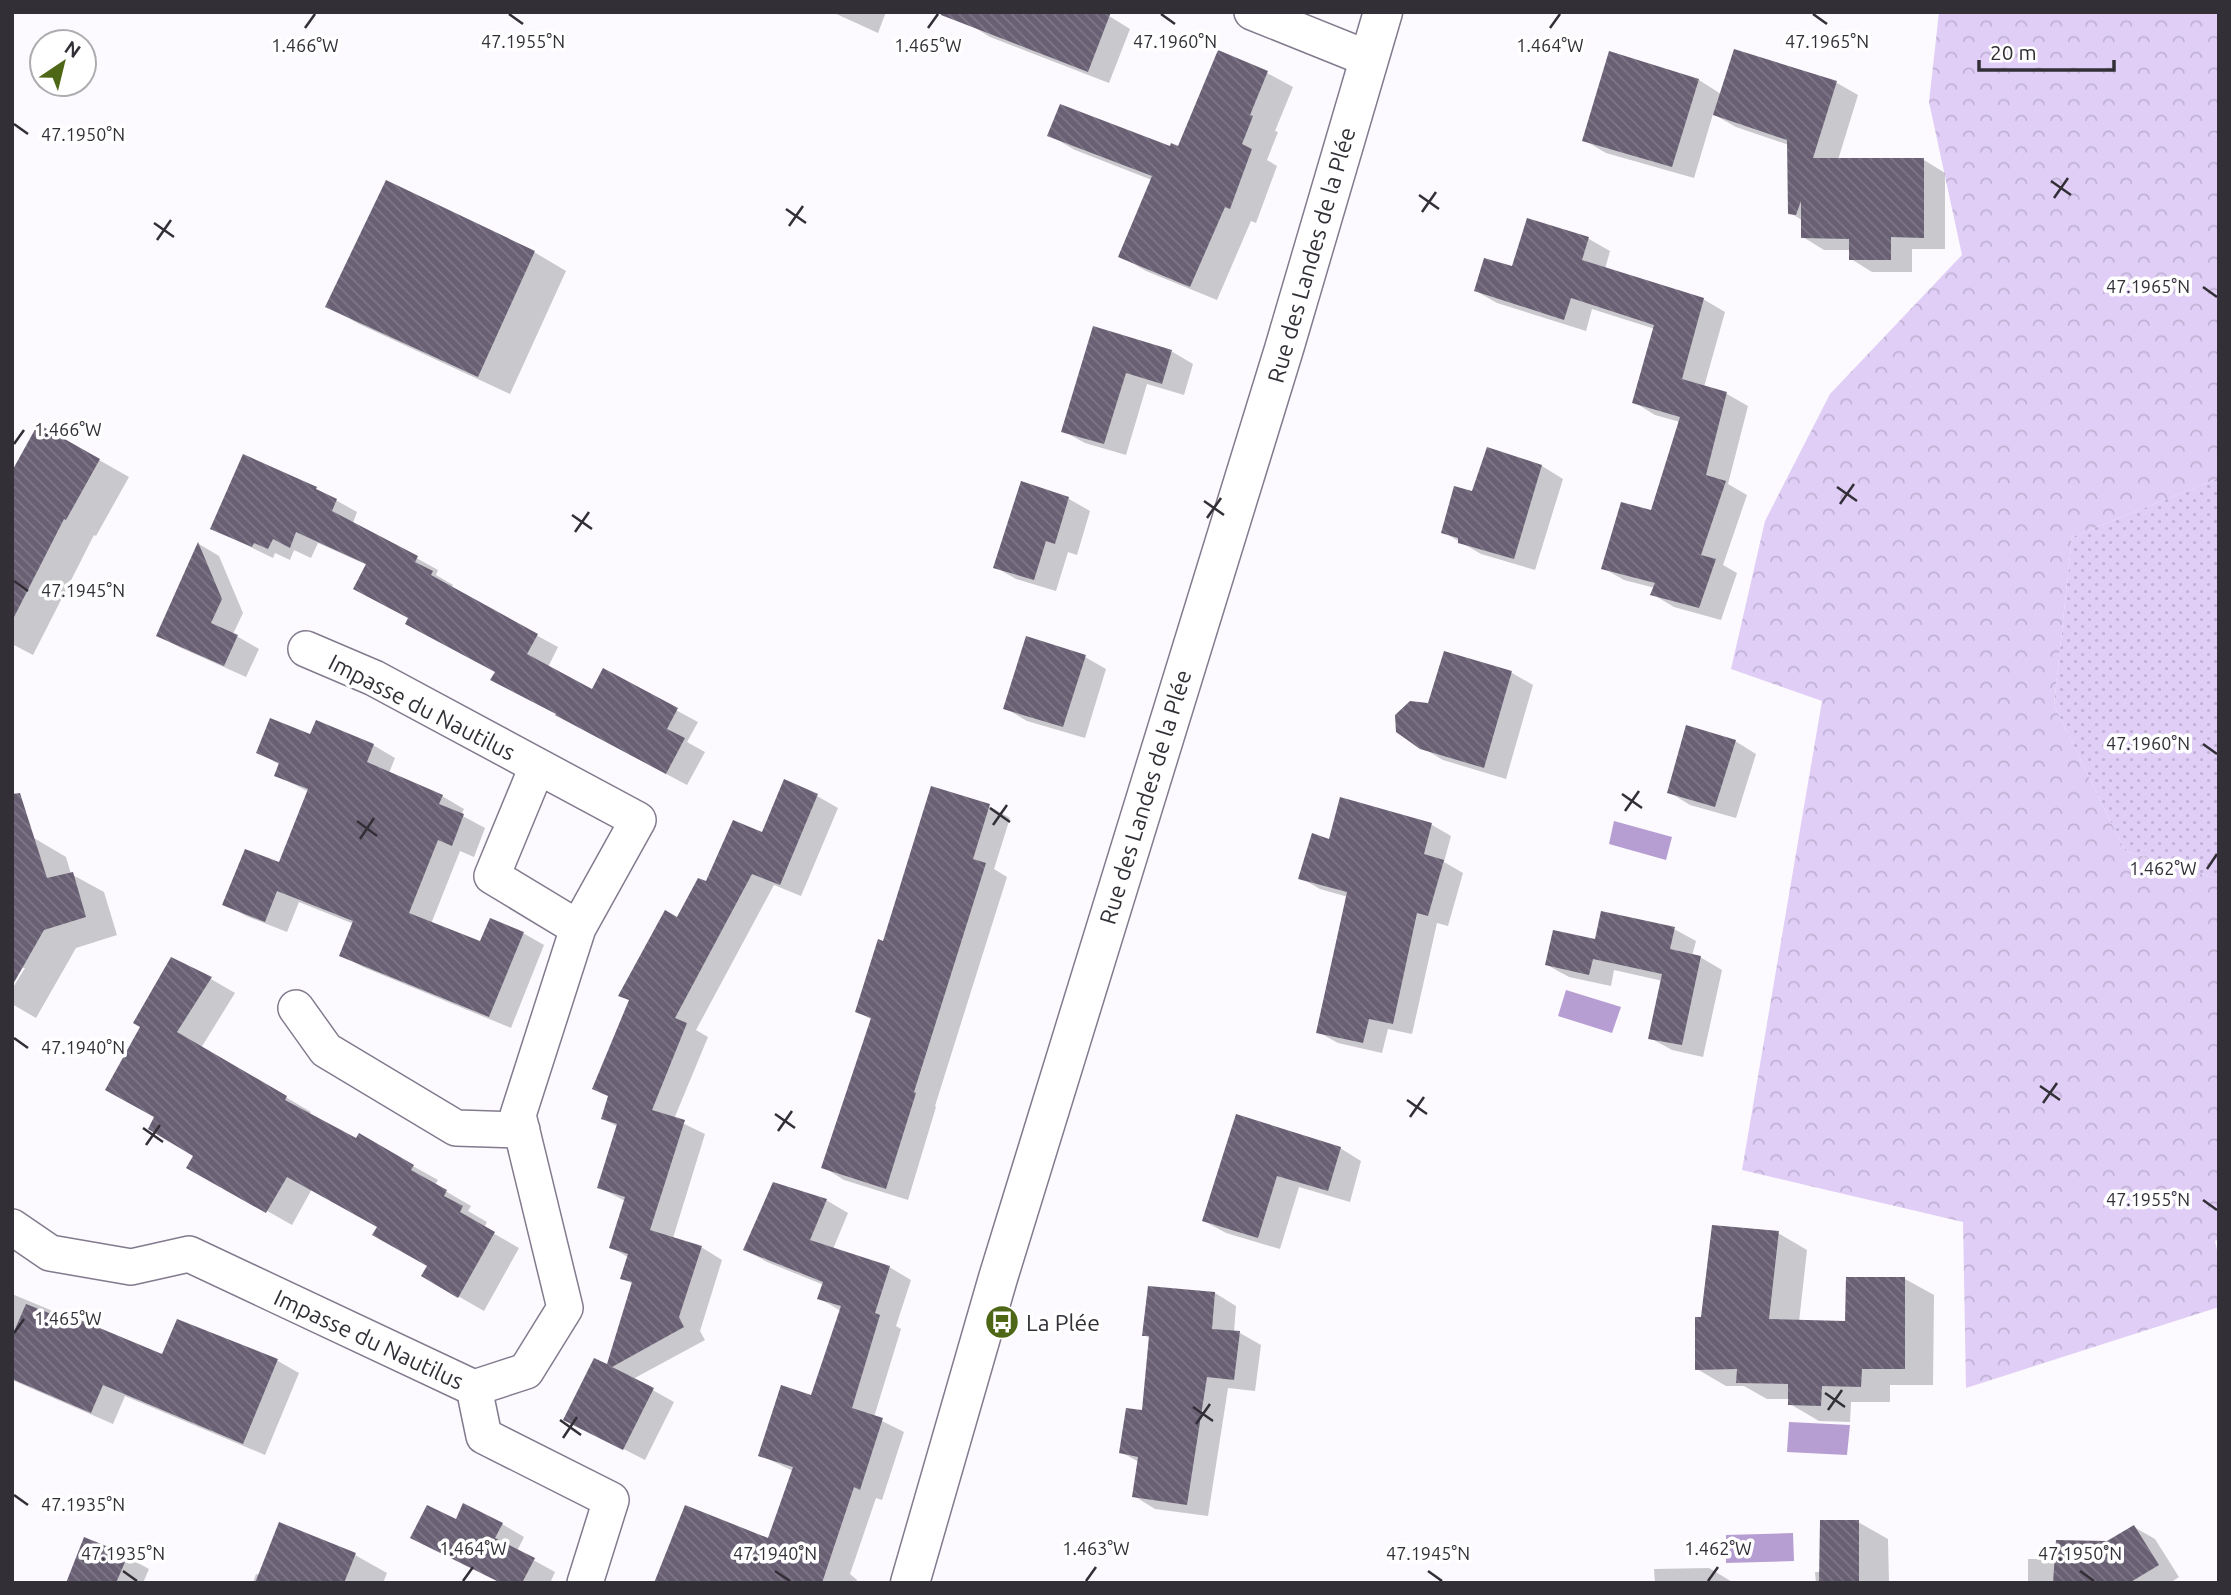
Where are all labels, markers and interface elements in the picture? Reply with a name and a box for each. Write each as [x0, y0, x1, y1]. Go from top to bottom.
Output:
north arrow [28, 28, 98, 98]
scale bar [1979, 28, 2114, 72]
text: 47.1955°N [481, 31, 565, 51]
text: 47.1960°N [1133, 31, 1217, 51]
text: 47.1965°N [1785, 31, 1869, 51]
text: 1.466°W [271, 35, 339, 55]
text: 1.465°W [894, 35, 962, 55]
text: 1.464°W [1516, 35, 1584, 55]
text: N [61, 36, 85, 62]
text: 20 m [1990, 40, 2037, 64]
text: 47.1950°N [41, 124, 125, 144]
street label: Rue des Landes de la Plée [1263, 124, 1359, 386]
text: 47.1965°N [2106, 276, 2190, 296]
text: 1.466°W [34, 419, 102, 439]
text: 47.1945°N [41, 580, 125, 600]
street label: Impasse du Nautilus [325, 649, 519, 765]
street label: Rue des Landes de la Plée [1094, 667, 1196, 927]
text: 47.1960°N [2106, 733, 2190, 753]
text: 1.462°W [2129, 858, 2197, 878]
text: 47.1940°N [41, 1037, 125, 1057]
text: 47.1955°N [2106, 1189, 2190, 1209]
street label: Impasse du Nautilus [270, 1284, 468, 1394]
bus stop icon: La Plée [983, 1303, 1021, 1341]
text: 1.465°W [34, 1308, 102, 1328]
place label: La Plée [1026, 1310, 1100, 1335]
text: 47.1935°N [41, 1494, 125, 1514]
text: 1.464°W [439, 1538, 507, 1558]
text: 1.463°W [1062, 1538, 1130, 1558]
text: 1.462°W [1684, 1538, 1752, 1558]
text: 47.1935°N [81, 1543, 165, 1563]
text: 47.1940°N [733, 1543, 817, 1563]
text: 47.1945°N [1386, 1543, 1470, 1563]
text: 47.1950°N [2038, 1543, 2122, 1563]

